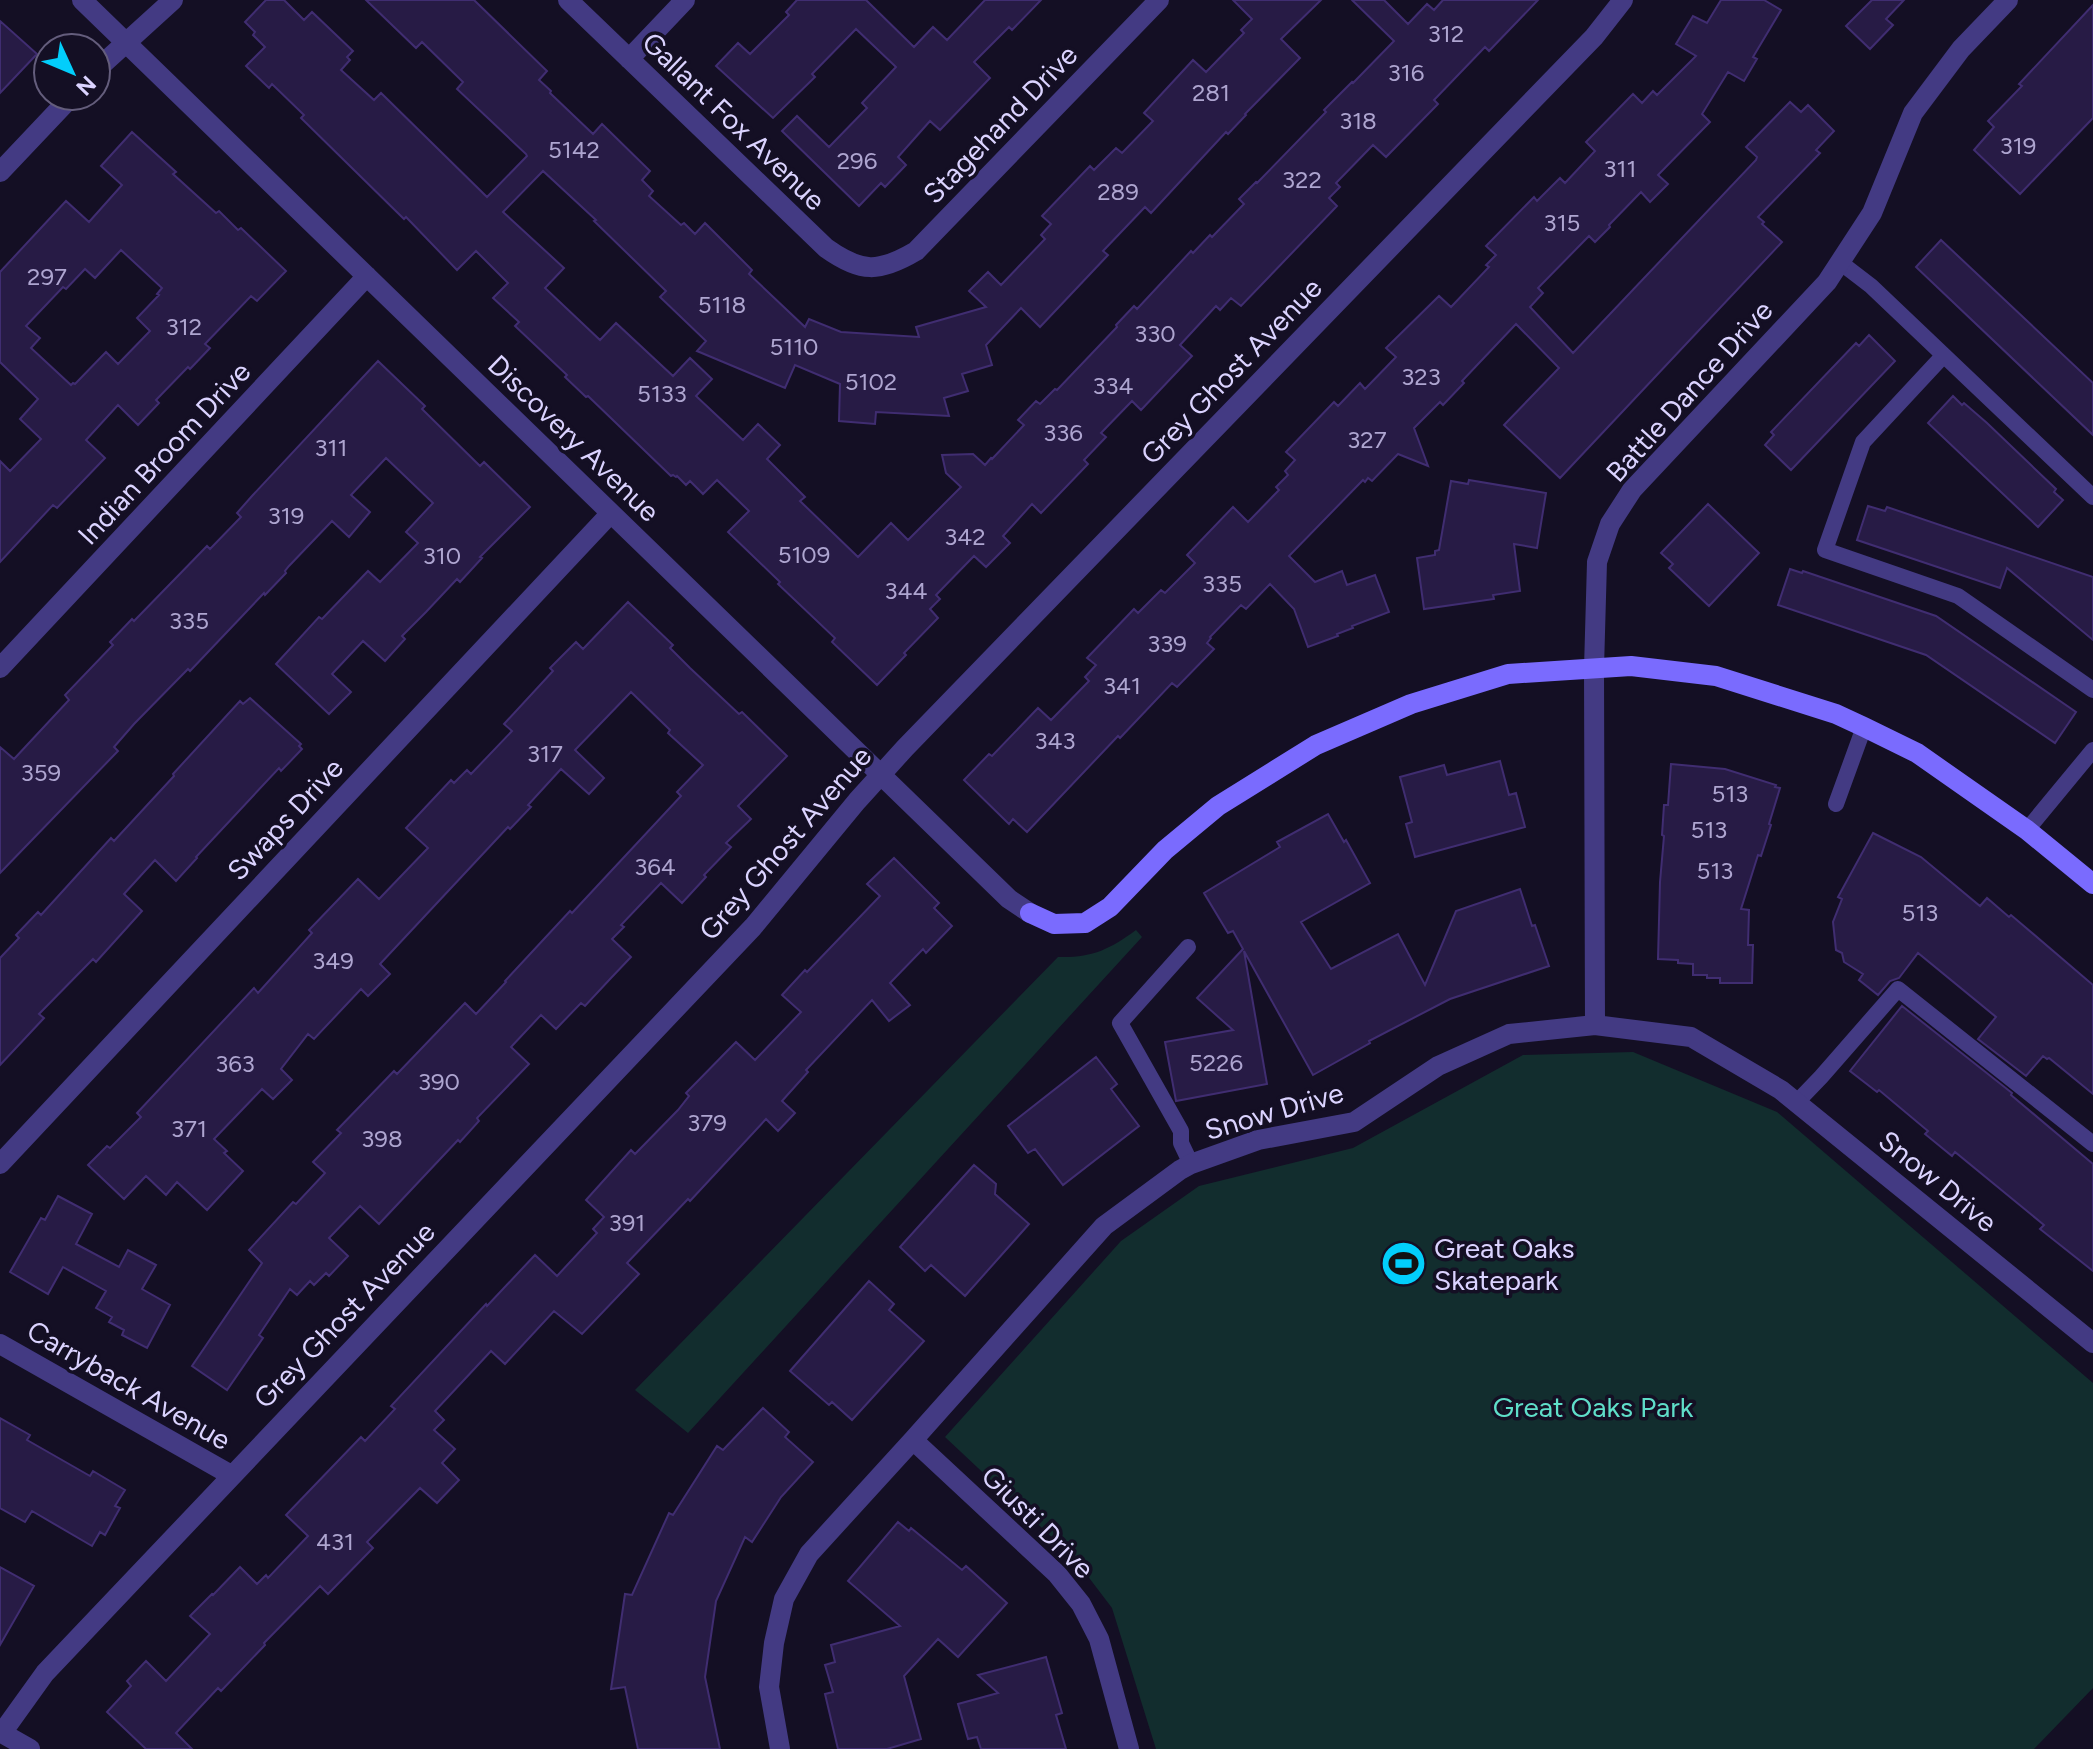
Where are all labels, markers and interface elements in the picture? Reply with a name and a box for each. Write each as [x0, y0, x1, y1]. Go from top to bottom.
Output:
house number: 312 [1428, 19, 1464, 48]
street label: Gallant Fox Avenue [635, 25, 833, 217]
north arrow [32, 32, 112, 112]
street label: Stagehand Drive [916, 38, 1084, 210]
house number: 316 [1388, 58, 1424, 87]
text: N [70, 70, 102, 101]
house number: 281 [1192, 78, 1230, 107]
house number: 318 [1339, 106, 1377, 135]
house number: 319 [2000, 131, 2036, 160]
house number: 5142 [548, 135, 600, 164]
house number: 296 [837, 146, 877, 175]
house number: 311 [1604, 154, 1636, 183]
house number: 322 [1282, 165, 1322, 194]
house number: 289 [1097, 177, 1139, 206]
house number: 315 [1544, 208, 1580, 237]
house number: 297 [27, 262, 67, 291]
street label: Grey Ghost Avenue [1133, 271, 1329, 471]
house number: 5118 [698, 290, 746, 319]
street label: Battle Dance Drive [1599, 293, 1779, 489]
house number: 312 [166, 312, 202, 341]
house number: 330 [1134, 319, 1176, 348]
house number: 5110 [769, 332, 819, 361]
street label: Discovery Avenue [481, 348, 667, 528]
street label: Indian Broom Drive [71, 355, 257, 551]
house number: 323 [1401, 362, 1441, 391]
house number: 5102 [845, 367, 897, 396]
house number: 334 [1092, 371, 1134, 400]
house number: 5133 [637, 379, 687, 408]
house number: 336 [1043, 418, 1083, 447]
house number: 327 [1347, 425, 1387, 454]
house number: 311 [315, 433, 347, 462]
house number: 319 [268, 501, 304, 530]
house number: 342 [944, 522, 986, 551]
house number: 5109 [778, 540, 830, 569]
house number: 310 [423, 541, 461, 570]
house number: 335 [1202, 569, 1242, 598]
house number: 344 [885, 576, 928, 605]
house number: 335 [169, 606, 209, 635]
house number: 339 [1147, 629, 1187, 658]
house number: 341 [1103, 671, 1141, 700]
house number: 343 [1034, 726, 1076, 755]
house number: 317 [527, 739, 563, 768]
street label: Grey Ghost Avenue [692, 739, 878, 947]
street label: Swaps Drive [220, 751, 350, 887]
house number: 359 [21, 758, 61, 787]
house number: 513 [1712, 779, 1748, 808]
house number: 513 [1691, 815, 1727, 844]
house number: 364 [634, 852, 676, 881]
house number: 513 [1697, 856, 1733, 885]
house number: 513 [1902, 898, 1938, 927]
house number: 349 [312, 946, 354, 975]
house number: 5226 [1189, 1048, 1243, 1077]
house number: 363 [215, 1049, 255, 1078]
house number: 390 [418, 1067, 460, 1096]
street label: Snow Drive [1201, 1075, 1347, 1147]
house number: 379 [687, 1108, 727, 1137]
house number: 371 [171, 1114, 207, 1143]
street label: Snow Drive [1872, 1123, 2004, 1239]
house number: 398 [361, 1124, 403, 1153]
house number: 391 [609, 1208, 645, 1237]
street label: Grey Ghost Avenue [246, 1215, 442, 1415]
place label: Great Oaks Skatepark [1434, 1231, 1574, 1297]
sports icon: Great Oaks Skatepark [1379, 1240, 1427, 1288]
street label: Carryback Avenue [21, 1313, 237, 1457]
park label: Great Oaks Park [1493, 1390, 1694, 1424]
street label: Giusti Drive [975, 1459, 1101, 1585]
house number: 431 [316, 1527, 354, 1556]

